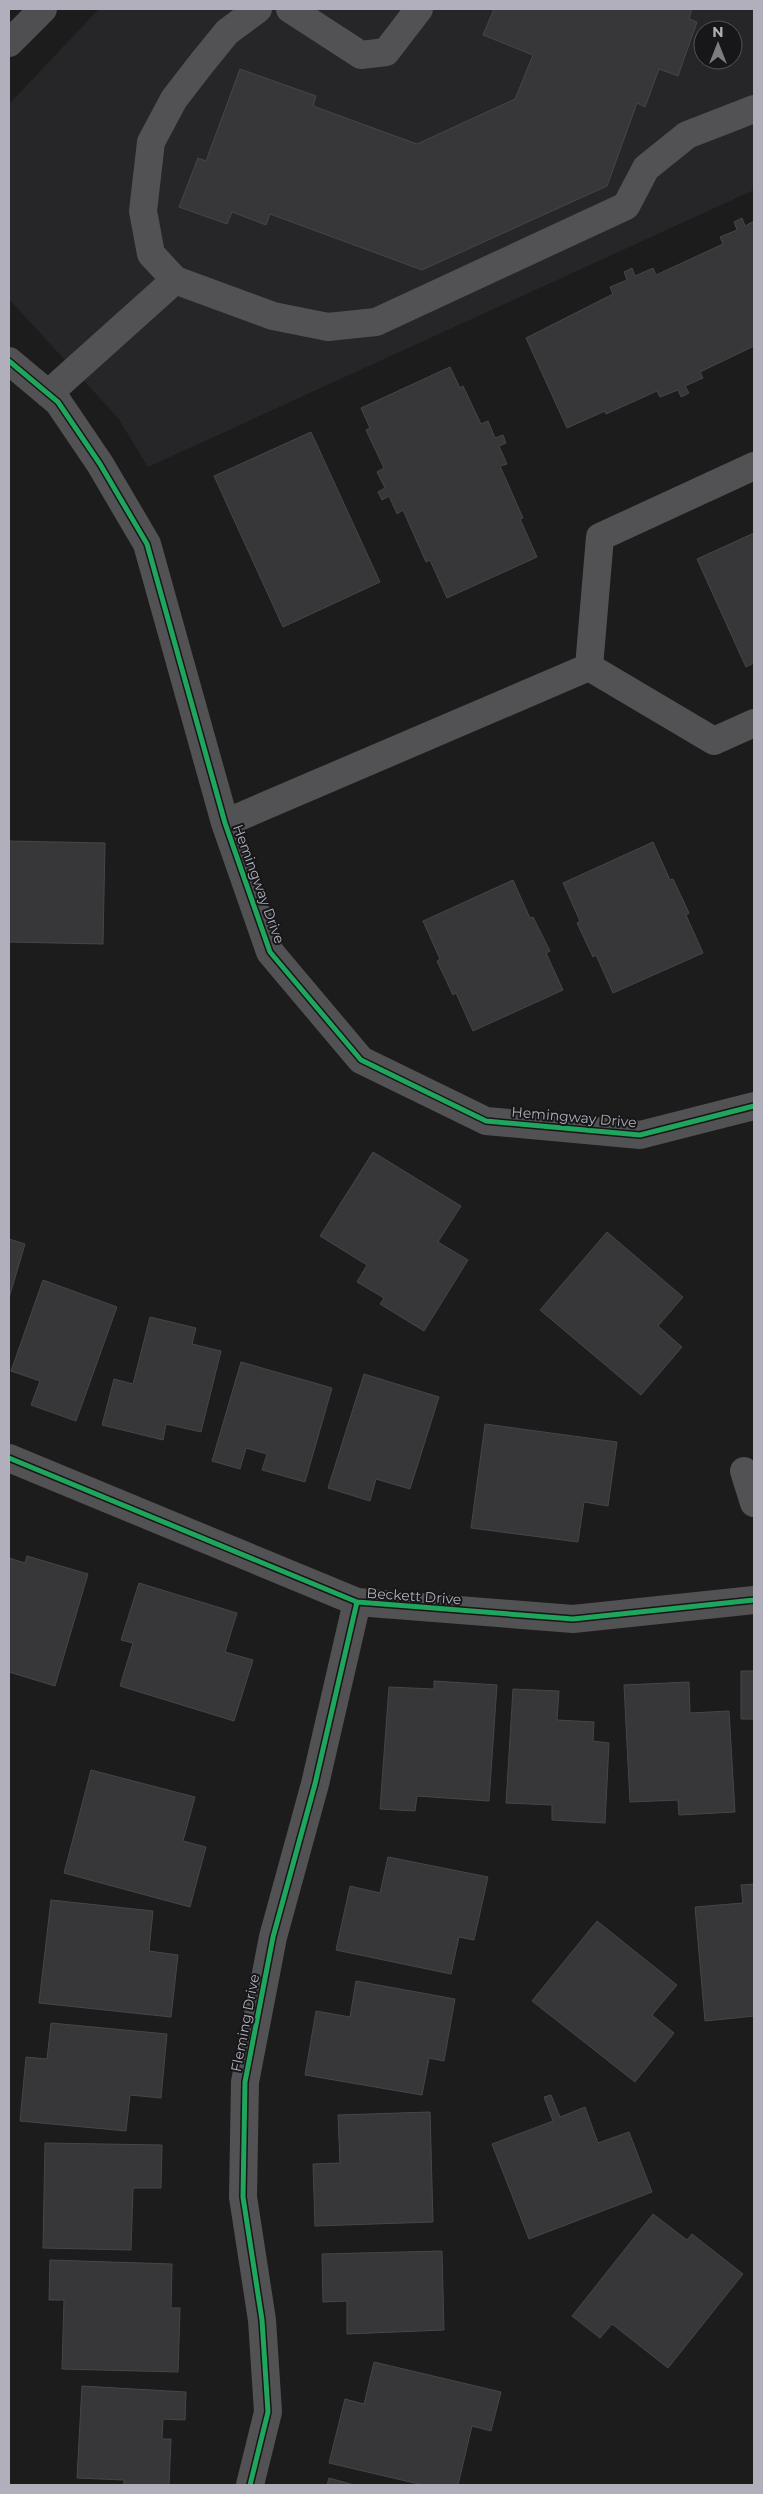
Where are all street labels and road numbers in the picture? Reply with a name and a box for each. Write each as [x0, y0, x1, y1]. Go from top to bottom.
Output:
street label: Hemingway Drive [229, 822, 289, 946]
street label: Hemingway Drive [511, 1103, 637, 1131]
street label: Beckett Drive [366, 1584, 462, 1608]
street label: Fleming Drive [227, 1973, 263, 2073]

